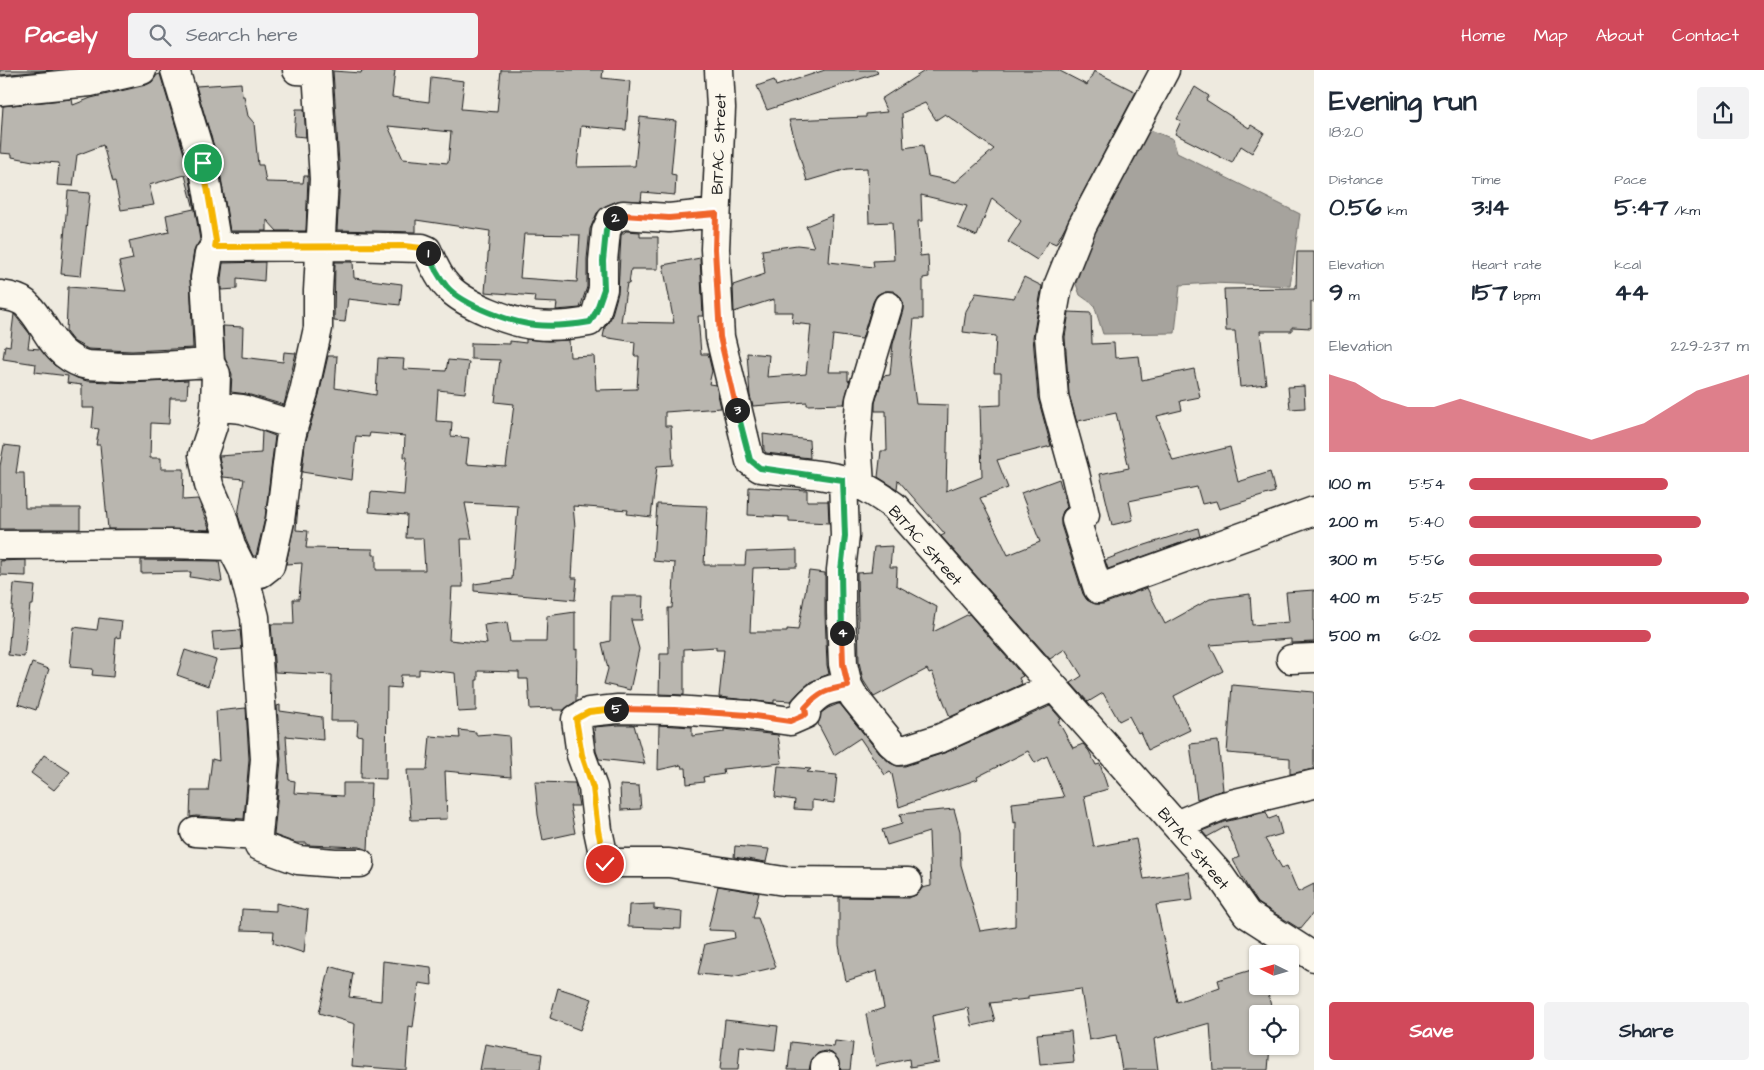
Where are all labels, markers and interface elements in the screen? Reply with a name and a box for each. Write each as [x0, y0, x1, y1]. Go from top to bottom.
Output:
search box [128, 13, 478, 58]
text: Pacely [25, 18, 98, 52]
icon: search [146, 21, 174, 49]
text: Search here [186, 22, 298, 49]
text: Home [1461, 23, 1506, 48]
text: Map [1534, 23, 1568, 48]
text: About [1596, 23, 1644, 48]
text: Contact [1672, 23, 1739, 48]
text: Evening run [1329, 82, 1477, 121]
button: share [1697, 87, 1749, 139]
street label: BITAC Street [706, 93, 732, 195]
text: 18:20 [1329, 121, 1363, 143]
pin [182, 142, 224, 184]
icon: arrive [189, 149, 217, 177]
text: Distance [1329, 170, 1383, 190]
text: Time [1472, 170, 1501, 190]
text: Pace [1614, 170, 1647, 190]
text: 0.56 [1329, 190, 1382, 225]
text: 3:14 [1472, 190, 1509, 225]
text: 5:47 [1614, 190, 1669, 225]
text: km [1382, 201, 1407, 221]
text: /km [1669, 201, 1700, 221]
pin: 2 [602, 206, 628, 230]
text: 2 [611, 208, 620, 228]
pin: 1 [416, 240, 440, 266]
text: 1 [428, 243, 429, 263]
text: Elevation [1329, 255, 1384, 275]
text: Heart rate [1472, 255, 1542, 275]
text: kcal [1614, 255, 1641, 275]
text: 9 [1329, 275, 1343, 310]
text: 157 [1472, 275, 1508, 310]
text: 44 [1614, 275, 1648, 310]
text: m [1343, 286, 1360, 306]
text: bpm [1508, 286, 1540, 306]
text: Elevation [1329, 335, 1392, 357]
text: 229–237 m [1671, 335, 1749, 357]
pin: 3 [724, 398, 750, 422]
text: 3 [734, 400, 741, 420]
text: 100 m [1329, 473, 1370, 495]
text: 5:54 [1409, 473, 1445, 495]
street label: BITAC Street [883, 501, 968, 591]
text: 200 m [1329, 511, 1377, 533]
text: 5:40 [1409, 511, 1444, 533]
text: 300 m [1329, 549, 1376, 571]
text: 5:56 [1409, 549, 1444, 571]
text: 400 m [1329, 587, 1379, 609]
text: 5:25 [1409, 587, 1443, 609]
pin: 4 [830, 620, 854, 646]
text: 4 [838, 623, 847, 643]
text: 500 m [1329, 625, 1379, 647]
text: 6:02 [1409, 625, 1441, 647]
pin: 5 [604, 696, 628, 722]
text: 5 [612, 699, 621, 719]
street label: BITAC Street [1152, 803, 1234, 895]
pin [584, 843, 626, 885]
icon: check [591, 850, 619, 878]
north arrow [1249, 945, 1299, 995]
map controls [1249, 945, 1299, 1055]
button: Save [1329, 1002, 1534, 1060]
button: Share [1544, 1002, 1749, 1060]
button: locate [1249, 1005, 1299, 1055]

